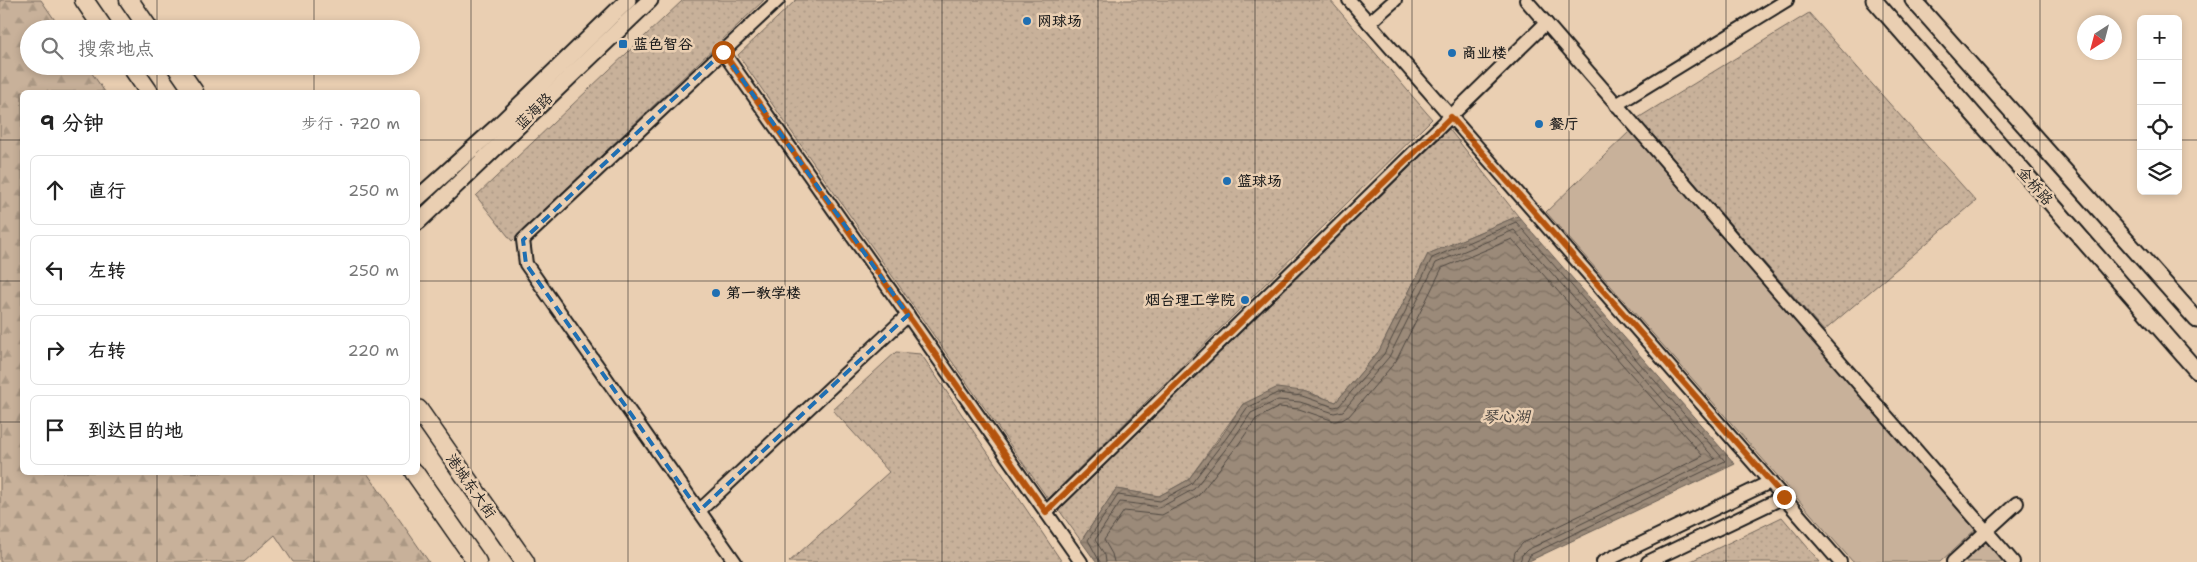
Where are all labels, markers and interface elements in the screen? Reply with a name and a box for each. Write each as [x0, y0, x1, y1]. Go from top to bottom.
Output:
place label: 网球场 [1037, 11, 1082, 31]
marker: 网球场 [1021, 15, 1033, 27]
north arrow [2077, 15, 2122, 60]
map controls [2137, 15, 2182, 195]
button: + [2137, 15, 2182, 60]
search box [20, 20, 420, 75]
icon: search [38, 34, 66, 62]
place label: 蓝色智谷 [633, 34, 693, 54]
text: 搜索地点 [78, 36, 154, 61]
marker: 蓝色智谷 [617, 38, 629, 50]
route start [712, 41, 735, 64]
place label: 商业楼 [1462, 43, 1507, 63]
marker: 商业楼 [1446, 47, 1458, 59]
button: − [2137, 60, 2182, 105]
street label: 蓝海路 [511, 88, 557, 134]
button: locate [2137, 105, 2182, 150]
text: 9 分钟 [40, 109, 104, 137]
text: 步行 · 720 m [302, 113, 400, 134]
place label: 餐厅 [1549, 114, 1579, 134]
marker: 餐厅 [1533, 118, 1545, 130]
button: layers [2137, 150, 2182, 195]
street label: 金桥路 [2013, 162, 2057, 210]
place label: 篮球场 [1237, 171, 1282, 191]
marker: 篮球场 [1221, 175, 1233, 187]
icon: ahead [41, 176, 69, 204]
text: 直行 [88, 178, 126, 203]
text: 250 m [348, 180, 399, 201]
icon: left [41, 256, 69, 284]
text: 左转 [88, 258, 126, 283]
text: 250 m [348, 260, 399, 281]
place label: 第一教学楼 [726, 283, 801, 303]
marker: 第一教学楼 [710, 287, 722, 299]
place label: 烟台理工学院 [1145, 290, 1235, 310]
marker: 烟台理工学院 [1239, 294, 1251, 306]
icon: right [41, 336, 69, 364]
text: 右转 [88, 338, 126, 363]
text: 220 m [347, 340, 399, 361]
water label: 琴心湖 [1482, 406, 1532, 427]
icon: arrive [41, 416, 69, 444]
text: 到达目的地 [88, 418, 183, 443]
street label: 港城东大街 [441, 450, 501, 522]
route end [1773, 486, 1796, 509]

